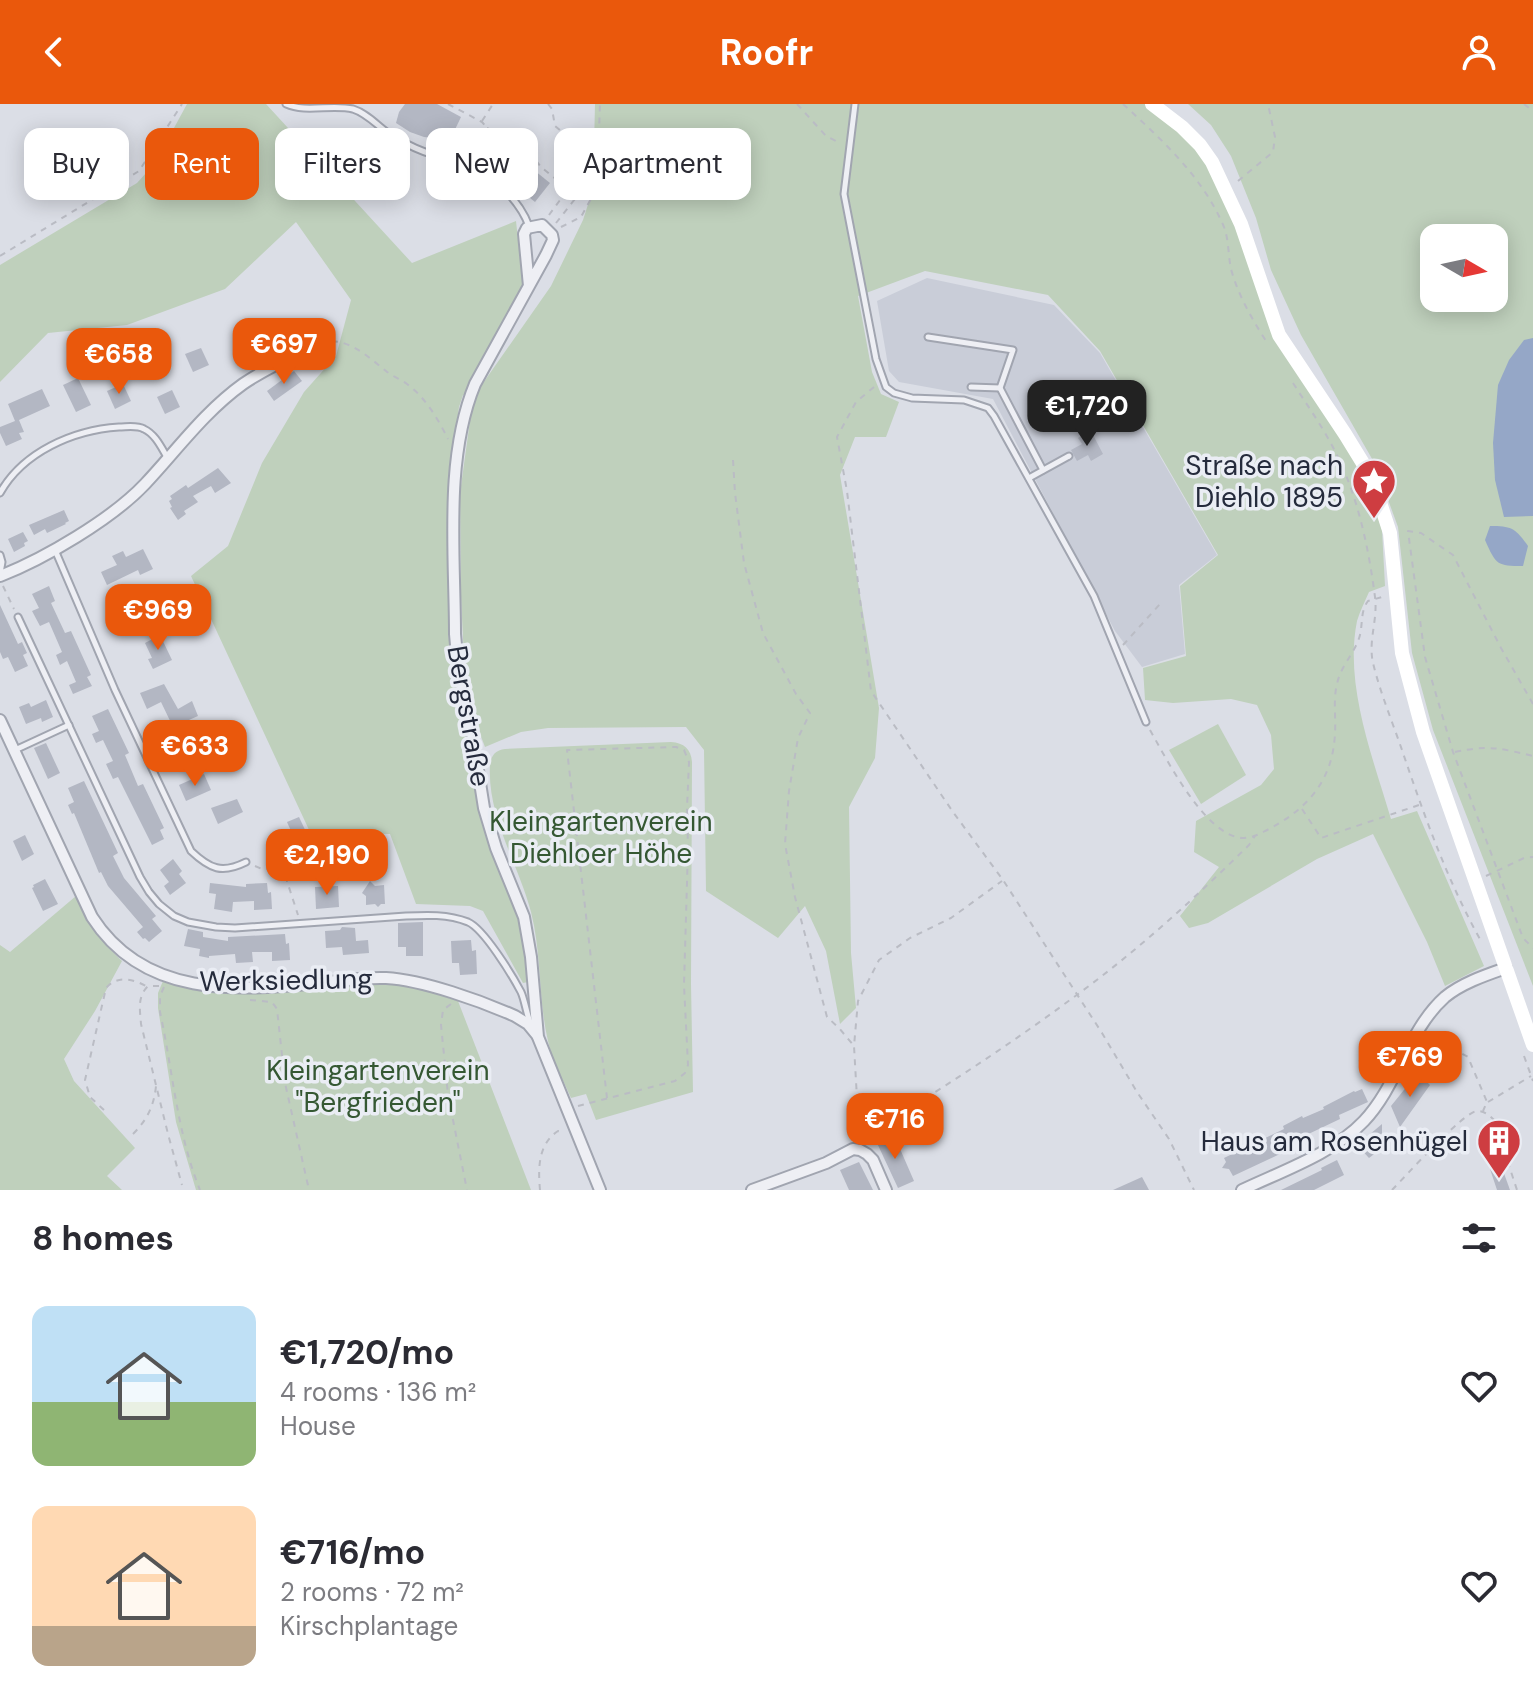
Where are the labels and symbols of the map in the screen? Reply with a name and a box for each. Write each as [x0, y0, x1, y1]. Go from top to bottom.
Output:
north arrow [1420, 224, 1508, 312]
pin: €697 [237, 318, 331, 386]
pin: €658 [72, 328, 166, 396]
pin: €1,720 [1022, 380, 1152, 448]
place label: Straße nach Diehlo 1895 [1185, 447, 1343, 516]
place icon: Straße nach Diehlo 1895 [1350, 457, 1398, 520]
pin: €969 [111, 584, 205, 652]
street label: Bergstraße [438, 643, 500, 789]
pin: €633 [148, 720, 242, 788]
park label: Kleingartenverein Diehloer Höhe [489, 803, 713, 872]
pin: €2,190 [262, 829, 392, 897]
street label: Werksiedlung [199, 960, 373, 1000]
pin: €769 [1363, 1031, 1457, 1099]
park label: Kleingartenverein "Bergfrieden" [266, 1052, 490, 1121]
pin: €716 [848, 1093, 942, 1161]
building icon: Haus am Rosenhügel [1475, 1117, 1523, 1180]
place label: Haus am Rosenhügel [1201, 1123, 1468, 1160]

